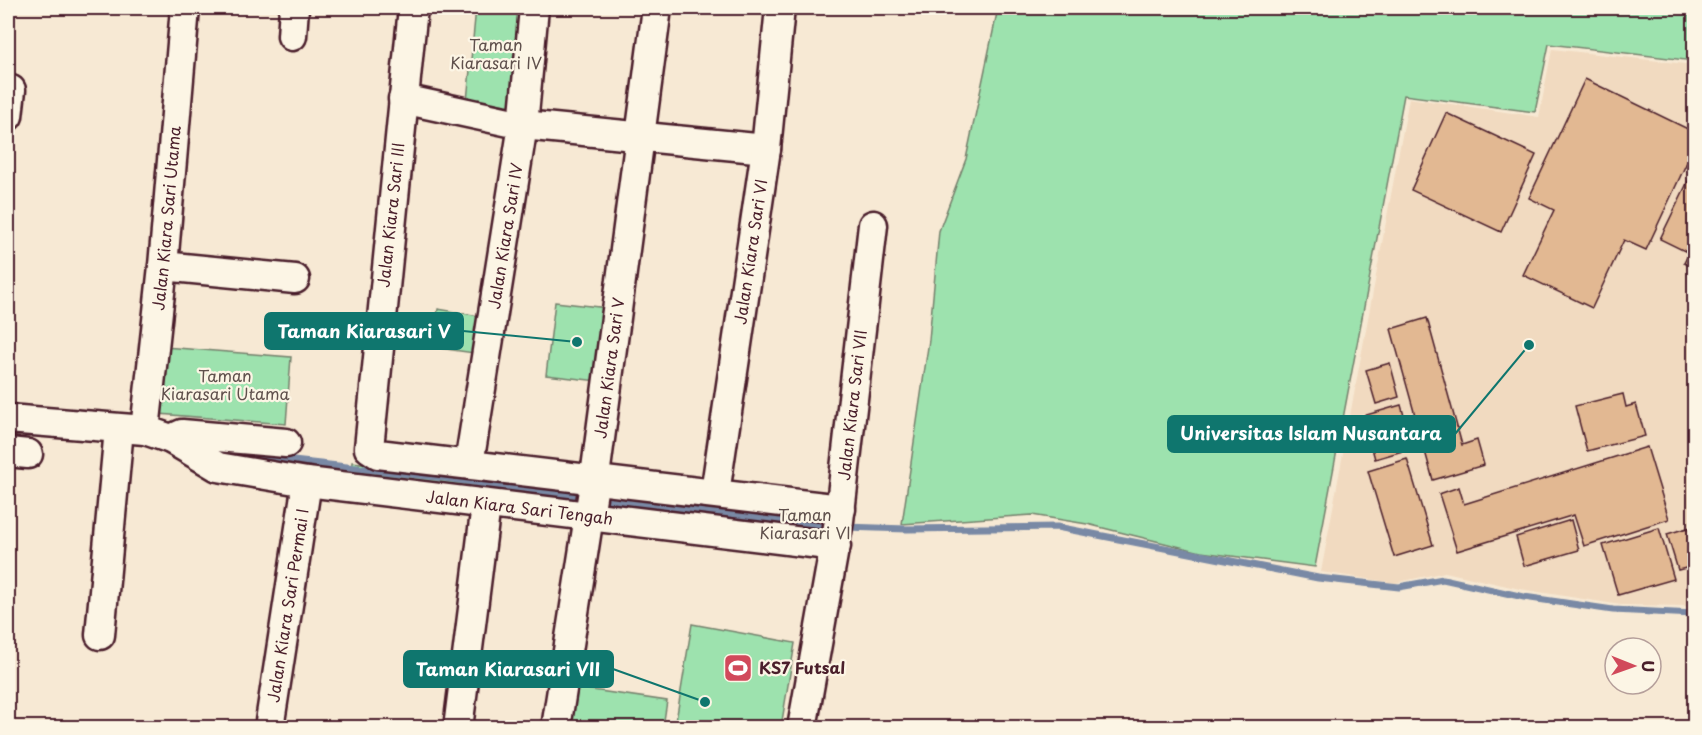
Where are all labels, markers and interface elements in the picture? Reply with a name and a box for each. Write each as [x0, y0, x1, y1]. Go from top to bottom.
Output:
park label: Taman Kiarasari IV [450, 32, 542, 74]
street label: Jalan Kiara Sari Utama [145, 125, 186, 311]
street label: Jalan Kiara Sari III [370, 141, 410, 289]
street label: Jalan Kiara Sari IV [481, 160, 528, 311]
street label: Jalan Kiara Sari VI [727, 177, 772, 326]
street label: Jalan Kiara Sari V [587, 296, 630, 440]
callout: Taman Kiarasari V [265, 313, 463, 349]
text: Taman Kiarasari V [277, 317, 451, 344]
street label: Jalan Kiara Sari VII [831, 328, 872, 482]
park label: Taman Kiarasari Utama [160, 363, 290, 405]
callout: Universitas Islam Nusantara [1168, 416, 1455, 452]
text: Universitas Islam Nusantara [1180, 419, 1442, 446]
street label: Jalan Kiara Sari Tengah [425, 483, 615, 530]
park label: Taman Kiarasari VI [759, 502, 851, 544]
street label: Jalan Kiara Sari Permai I [260, 507, 314, 704]
north arrow [1603, 636, 1663, 696]
callout: Taman Kiarasari VII [404, 651, 613, 687]
sports icon: KS7 Futsal [722, 652, 754, 684]
text: Taman Kiarasari VII [416, 655, 600, 682]
place label: KS7 Futsal [759, 655, 845, 679]
text: U [1637, 660, 1661, 673]

